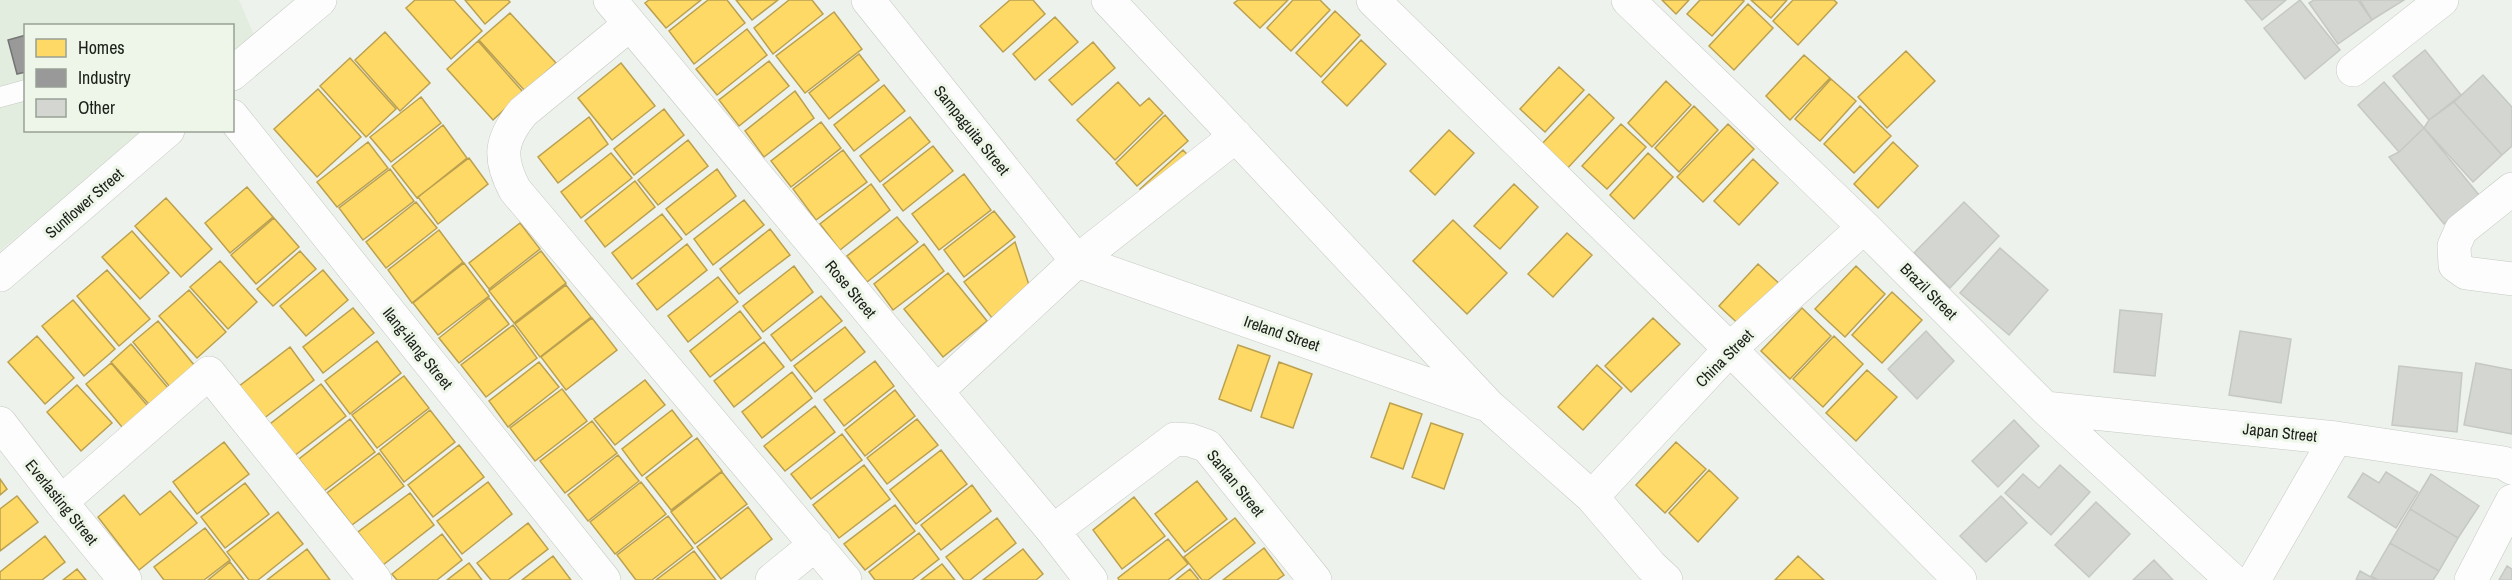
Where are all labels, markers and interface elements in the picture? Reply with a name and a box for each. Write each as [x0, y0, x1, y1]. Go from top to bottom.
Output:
legend [24, 24, 234, 132]
text: Homes [78, 35, 125, 60]
text: Industry [78, 65, 131, 90]
street label: Sampaguita Street [929, 81, 1015, 180]
text: Other [78, 95, 115, 120]
street label: Sunflower Street [40, 163, 128, 243]
street label: Rose Street [820, 255, 882, 323]
street label: Brazil Street [1896, 258, 1963, 325]
street label: Ilang-ilang Street [378, 302, 458, 394]
street label: Ireland Street [1241, 310, 1323, 356]
street label: China Street [1690, 324, 1758, 392]
street label: Japan Street [2242, 417, 2318, 447]
street label: Santan Street [1202, 445, 1270, 521]
street label: Everlasting Street [21, 455, 104, 550]

